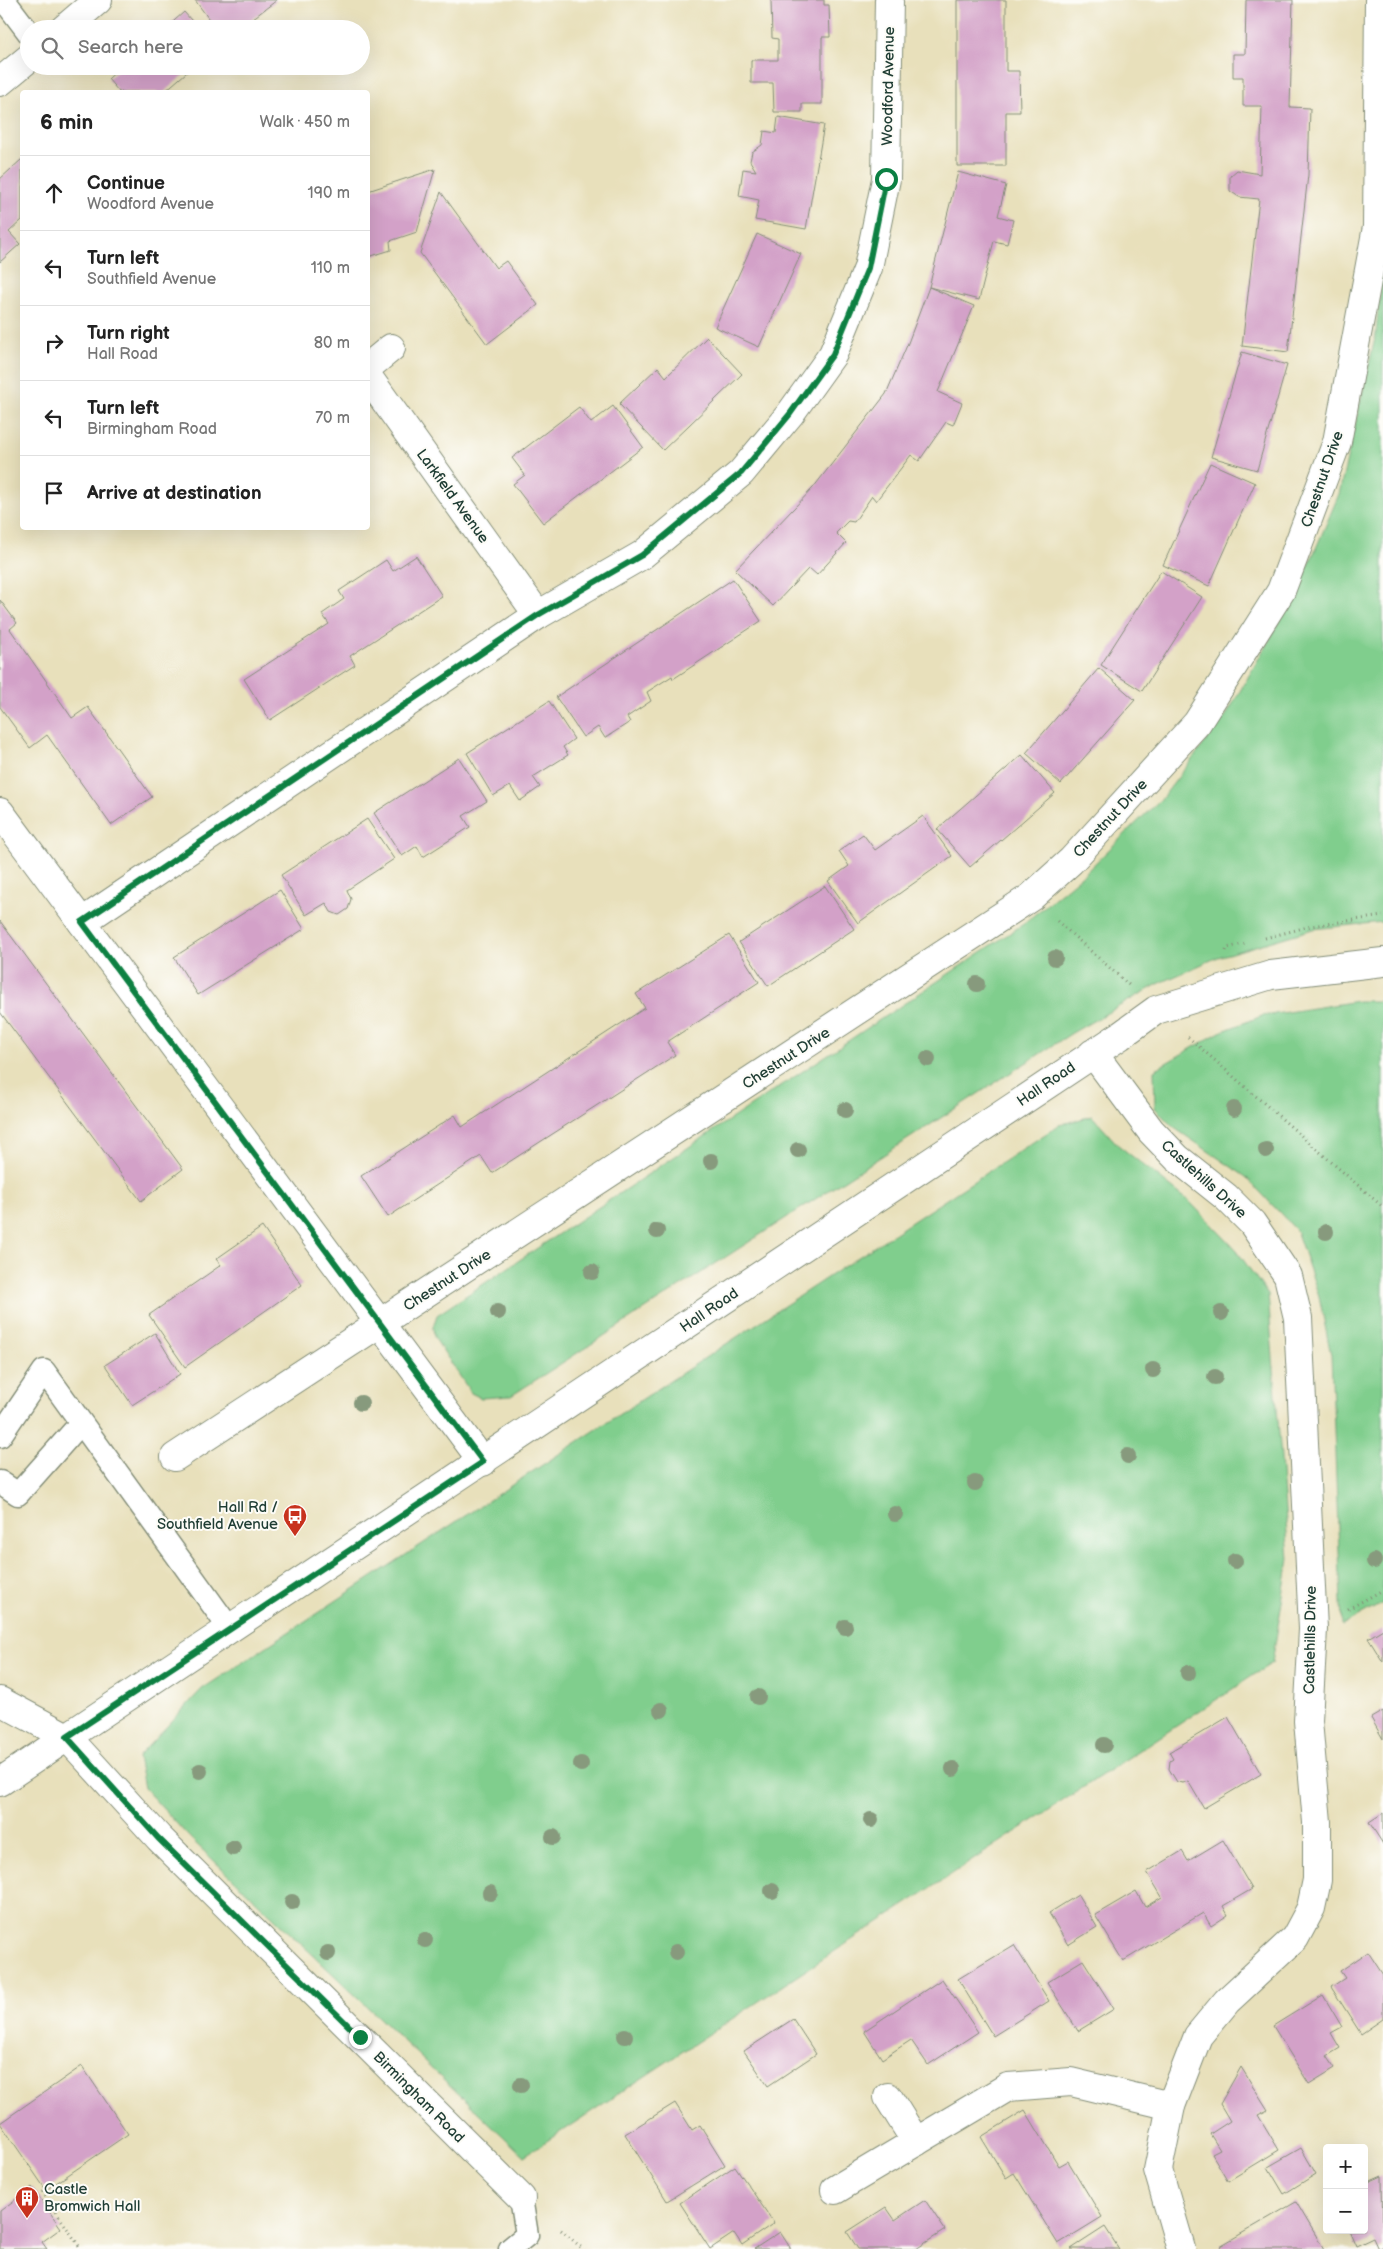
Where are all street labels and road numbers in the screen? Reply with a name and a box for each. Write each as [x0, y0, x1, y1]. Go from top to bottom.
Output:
street label: Woodford Avenue [878, 26, 899, 146]
street label: Chestnut Drive [1297, 428, 1348, 530]
street label: Larkfield Avenue [412, 445, 493, 547]
street label: Chestnut Drive [1069, 775, 1152, 862]
street label: Chestnut Drive [739, 1023, 834, 1094]
street label: Hall Road [1013, 1058, 1079, 1111]
street label: Castlehills Drive [1157, 1136, 1250, 1223]
street label: Chestnut Drive [400, 1245, 495, 1316]
street label: Hall Road [676, 1284, 742, 1337]
street label: Castlehills Drive [1300, 1585, 1321, 1694]
street label: Birmingham Road [369, 2048, 468, 2147]

